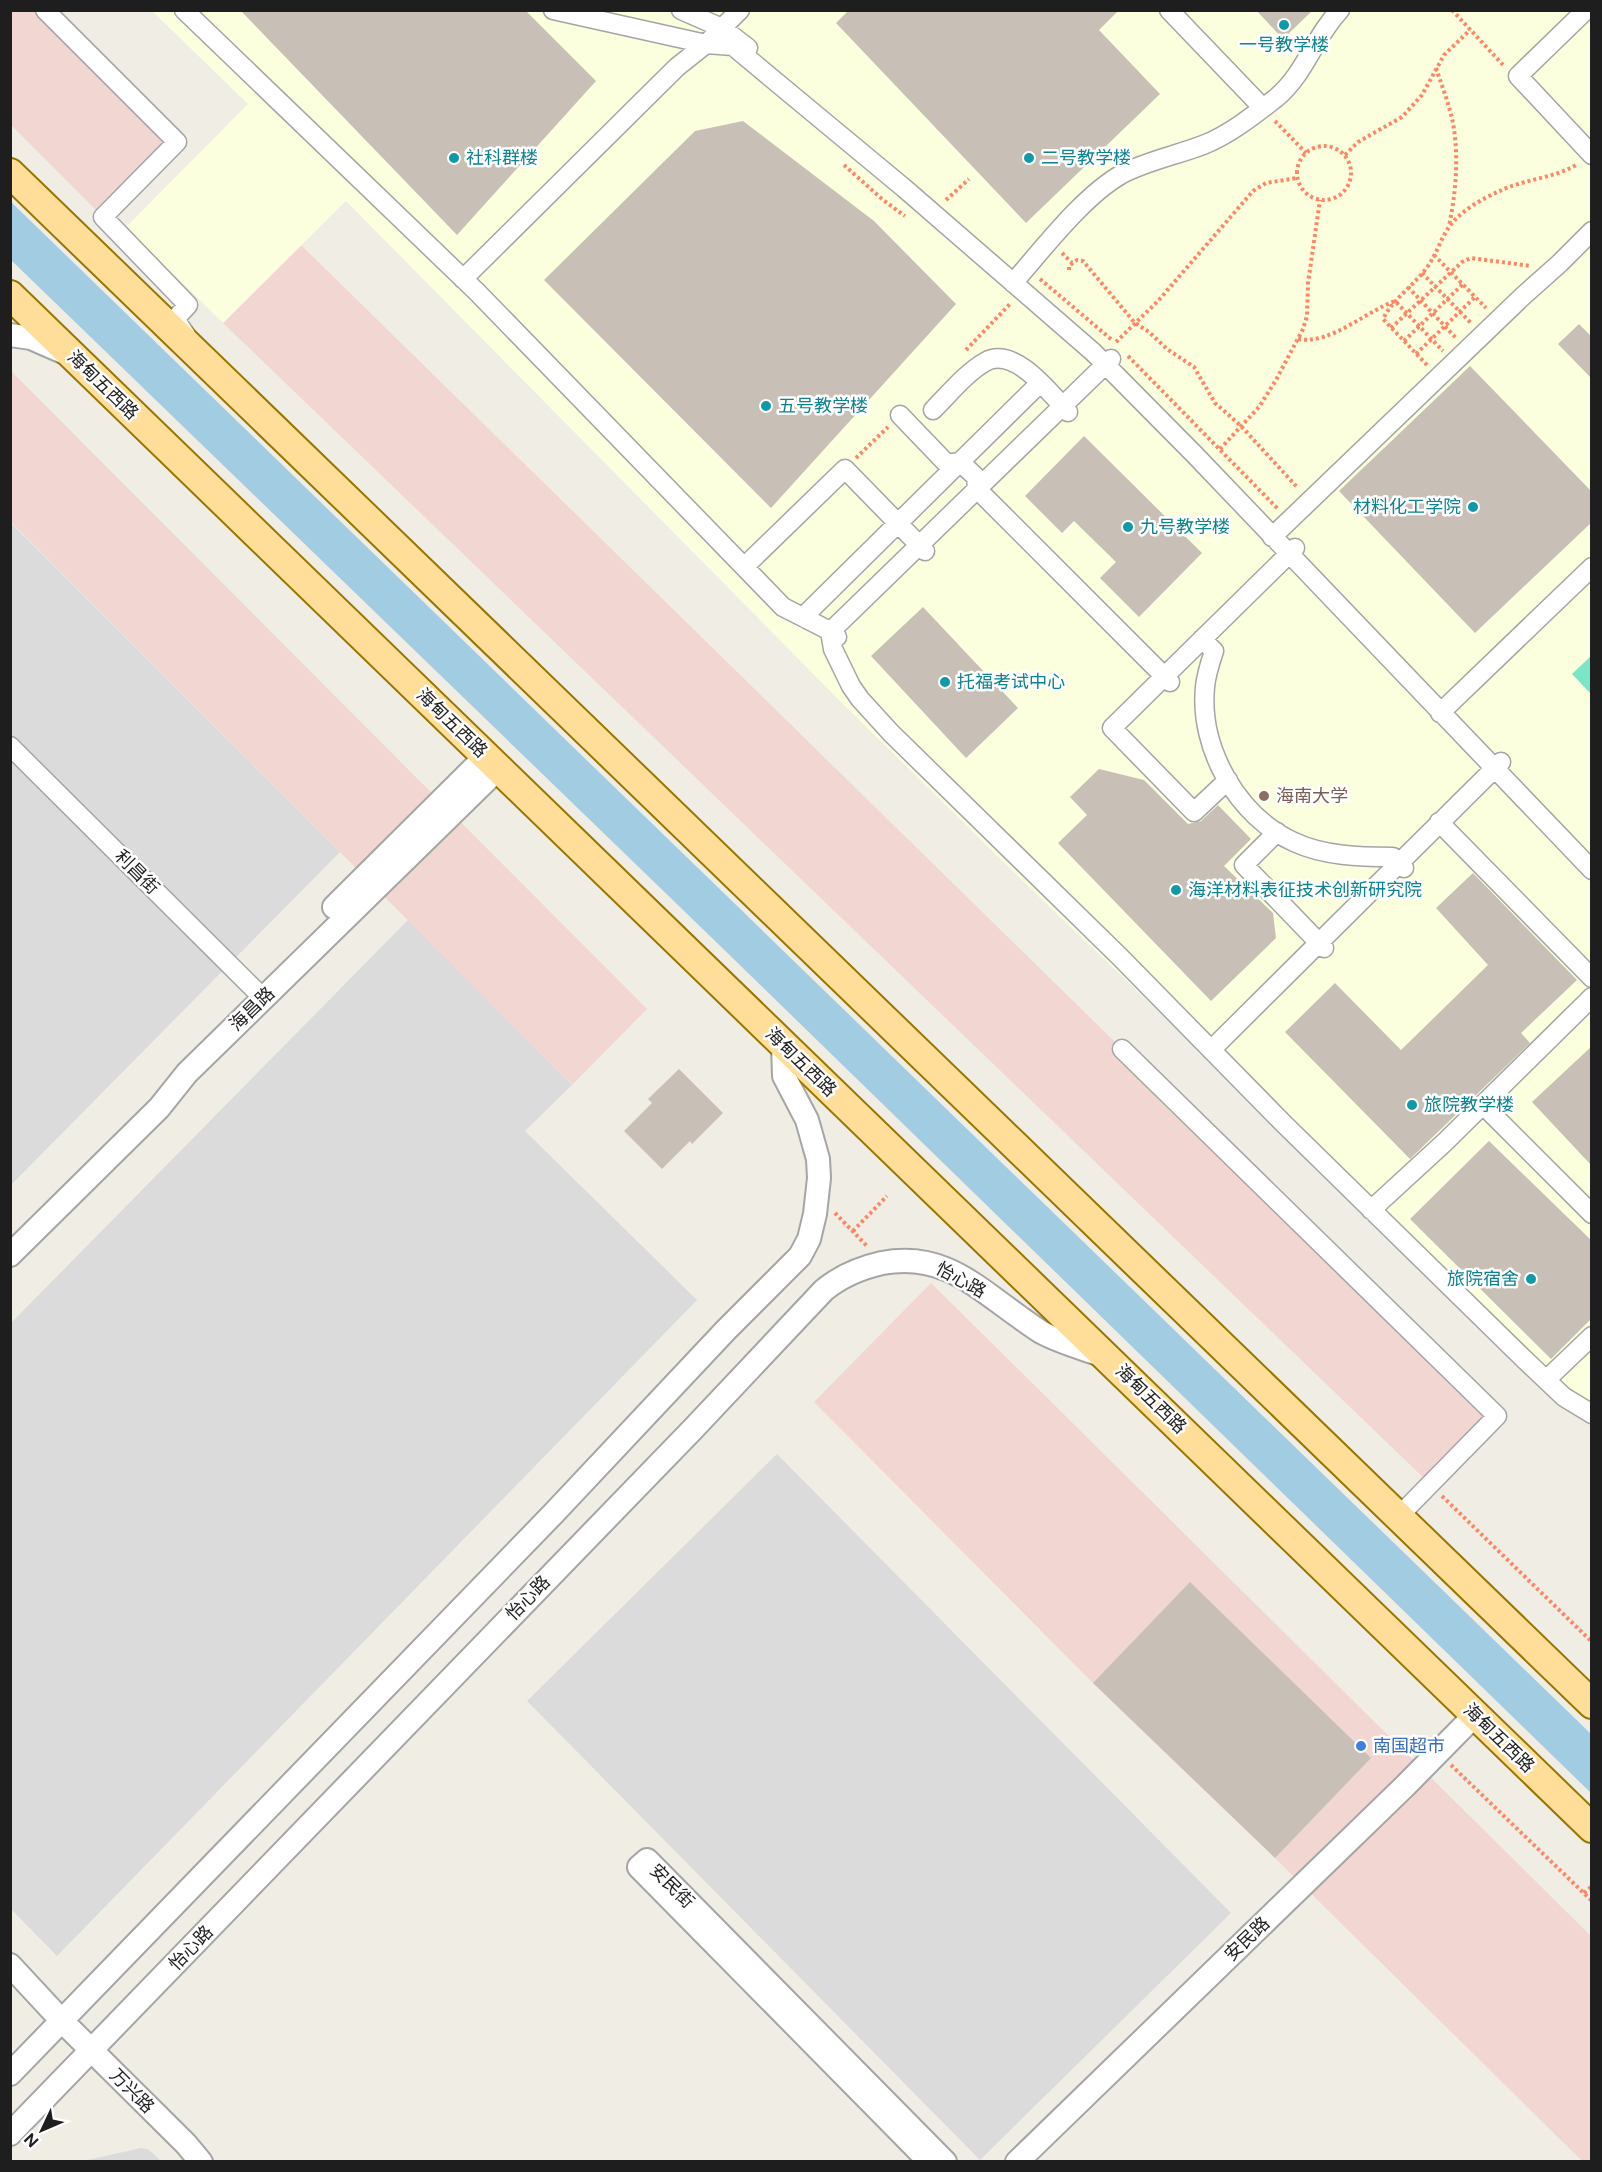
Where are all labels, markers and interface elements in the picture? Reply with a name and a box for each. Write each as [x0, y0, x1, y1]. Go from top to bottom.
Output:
marker: 一号教学楼 [1277, 18, 1291, 32]
place label: 一号教学楼 [1239, 34, 1329, 55]
place label: 社科群楼 [466, 147, 538, 168]
place label: 二号教学楼 [1041, 147, 1131, 168]
marker: 社科群楼 [447, 151, 461, 165]
marker: 二号教学楼 [1022, 151, 1036, 165]
street label: 海甸五西路 [64, 346, 143, 423]
place label: 五号教学楼 [778, 395, 868, 416]
marker: 五号教学楼 [759, 399, 773, 413]
place label: 材料化工学院 [1353, 496, 1461, 517]
marker: 材料化工学院 [1466, 500, 1480, 514]
place label: 九号教学楼 [1140, 516, 1230, 537]
marker: 九号教学楼 [1121, 520, 1135, 534]
place label: 托福考试中心 [957, 671, 1065, 692]
marker: 托福考试中心 [938, 675, 952, 689]
street label: 海甸五西路 [413, 684, 492, 761]
place label: 海南大学 [1276, 785, 1348, 806]
marker: 海南大学 [1257, 789, 1271, 803]
street label: 利昌街 [111, 845, 164, 898]
place label: 海洋材料表征技术创新研究院 [1188, 879, 1422, 900]
marker: 海洋材料表征技术创新研究院 [1169, 883, 1183, 897]
street label: 海昌路 [225, 982, 278, 1035]
street label: 海甸五西路 [762, 1023, 841, 1100]
place label: 旅院教学楼 [1424, 1094, 1514, 1115]
marker: 旅院教学楼 [1405, 1098, 1419, 1112]
street label: 怡心路 [933, 1257, 990, 1302]
place label: 旅院宿舍 [1447, 1268, 1519, 1289]
marker: 旅院宿舍 [1524, 1272, 1538, 1286]
street label: 海甸五西路 [1112, 1360, 1191, 1437]
street label: 怡心路 [501, 1571, 554, 1624]
street label: 海甸五西路 [1460, 1699, 1539, 1776]
place label: 南国超市 [1373, 1735, 1445, 1756]
marker: 南国超市 [1354, 1739, 1368, 1753]
street label: 安民街 [646, 1859, 699, 1912]
street label: 安民路 [1220, 1912, 1273, 1965]
street label: 怡心路 [164, 1921, 217, 1974]
street label: 万兴路 [106, 2064, 159, 2117]
north arrow [12, 2100, 72, 2160]
text: N [20, 2129, 43, 2151]

